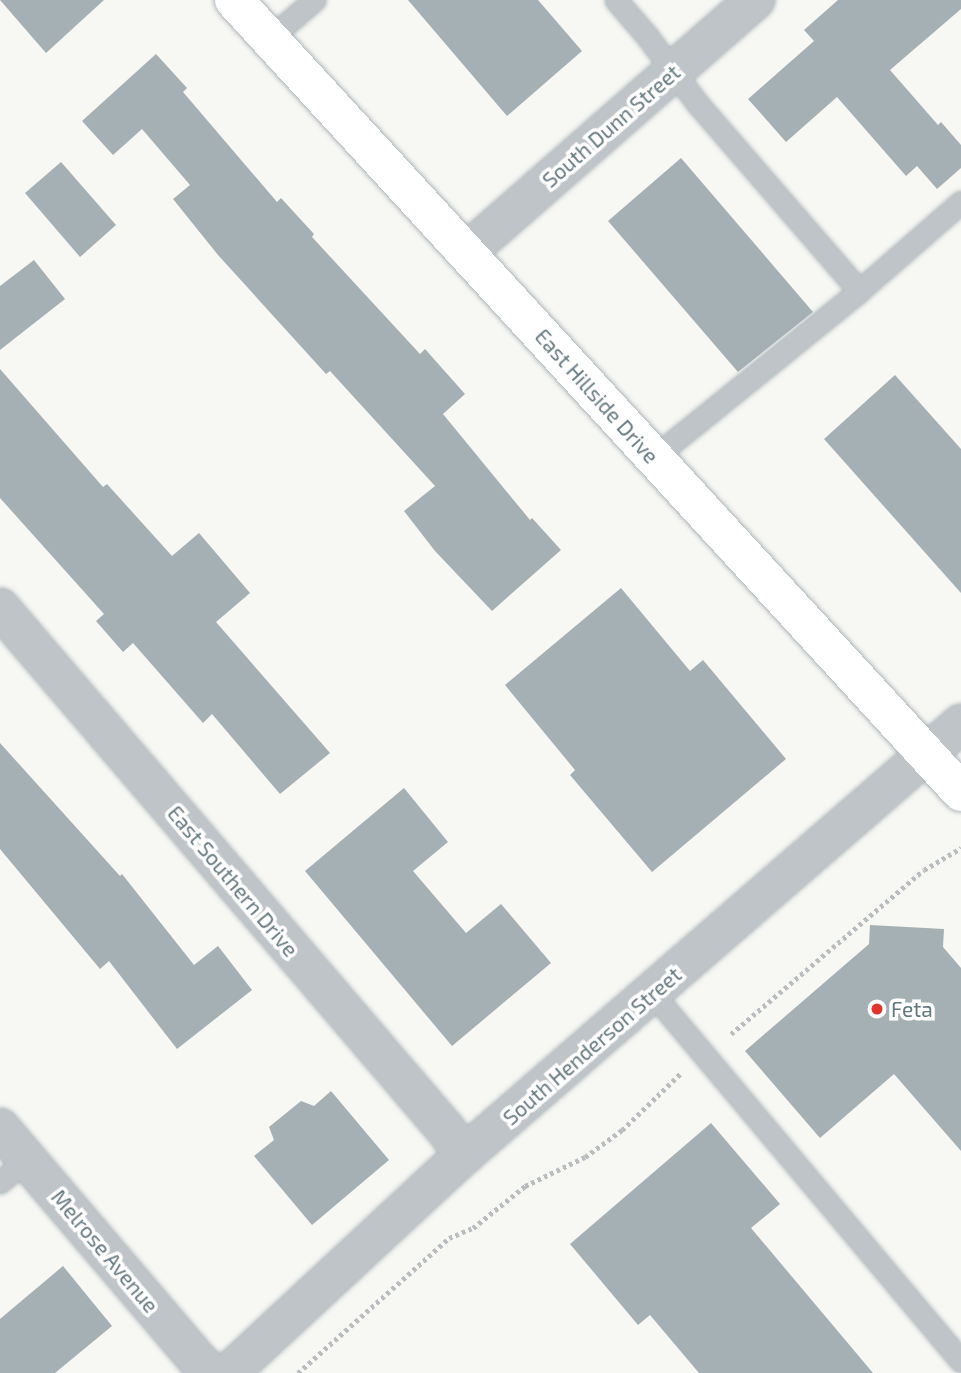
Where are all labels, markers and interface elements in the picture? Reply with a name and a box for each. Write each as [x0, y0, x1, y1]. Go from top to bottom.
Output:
street label: South Dunn Street [537, 59, 685, 193]
street label: East Hillside Drive [530, 324, 664, 468]
street label: East Southern Drive [163, 801, 303, 961]
street label: South Henderson Street [498, 962, 686, 1130]
place label: Feta [891, 996, 933, 1022]
marker: Feta [869, 1001, 885, 1017]
street label: Melrose Avenue [46, 1184, 164, 1318]

